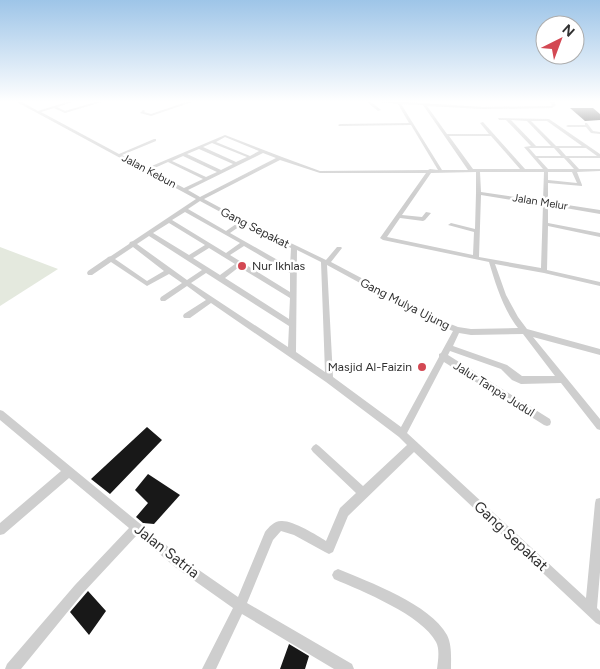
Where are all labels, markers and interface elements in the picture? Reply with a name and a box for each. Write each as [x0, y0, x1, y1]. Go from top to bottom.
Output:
north arrow [535, 15, 585, 65]
text: N [559, 21, 578, 41]
street label: Jalan Kebun [120, 151, 178, 191]
street label: Jalan Melur [511, 191, 569, 213]
street label: Gang Sepakat [218, 205, 292, 252]
place label: Nur Ikhlas [252, 259, 306, 273]
marker: Nur Ikhlas [236, 260, 248, 272]
street label: Gang Mulya Ujung [358, 275, 452, 333]
street label: Jalur Tanpa Judul [451, 358, 537, 420]
place label: Masjid Al-Faizin [328, 360, 412, 374]
marker: Masjid Al-Faizin [416, 361, 428, 373]
street label: Gang Sepakat [470, 497, 552, 575]
street label: Jalan Satria [131, 520, 203, 582]

